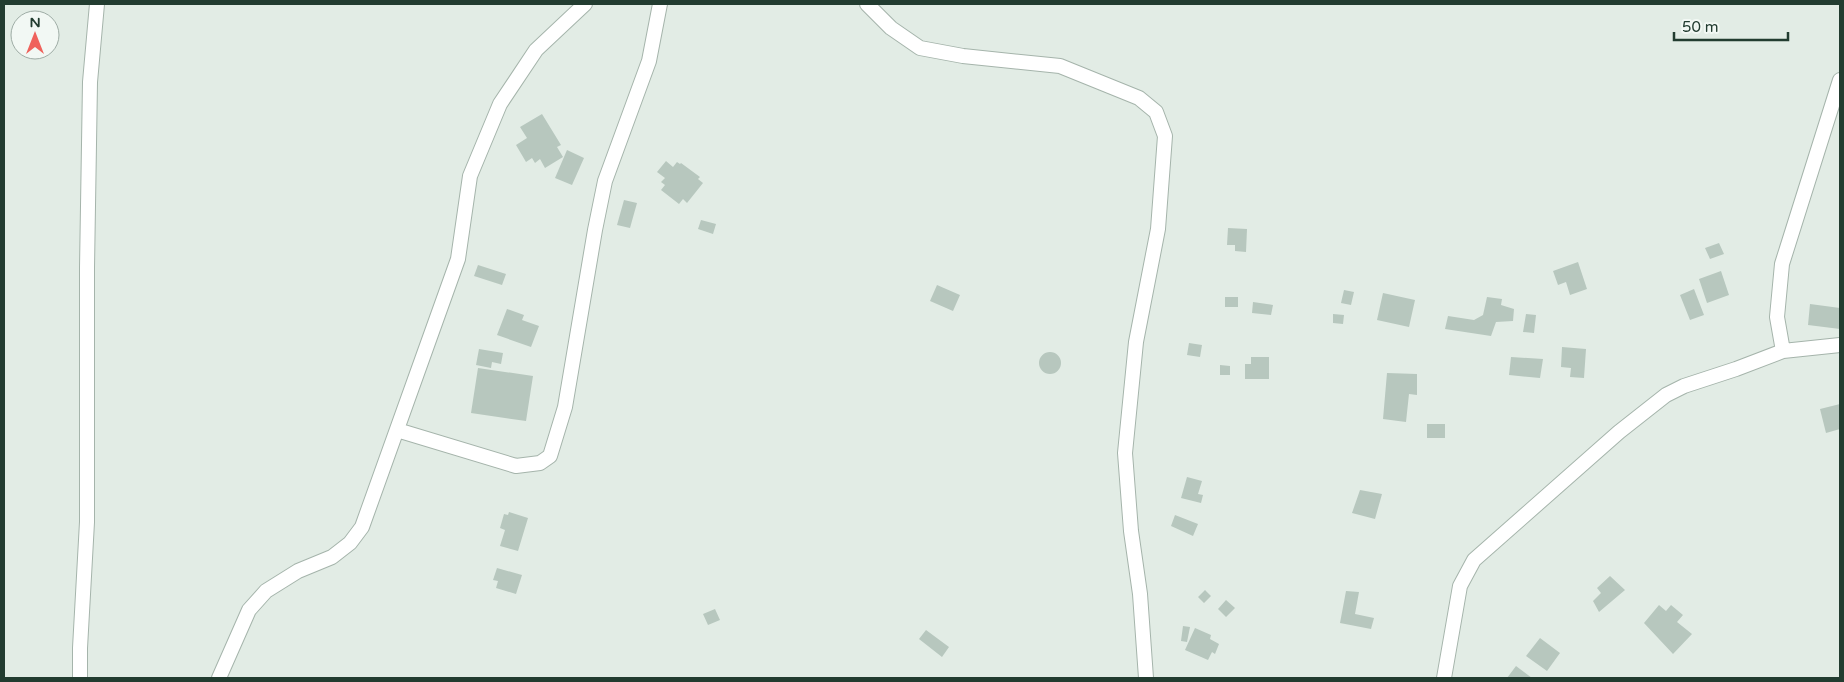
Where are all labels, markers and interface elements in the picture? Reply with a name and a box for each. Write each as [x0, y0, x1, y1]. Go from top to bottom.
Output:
north arrow [10, 10, 60, 60]
scale bar [1674, 10, 1788, 42]
text: N [29, 14, 41, 31]
text: 50 m [1682, 18, 1719, 36]

